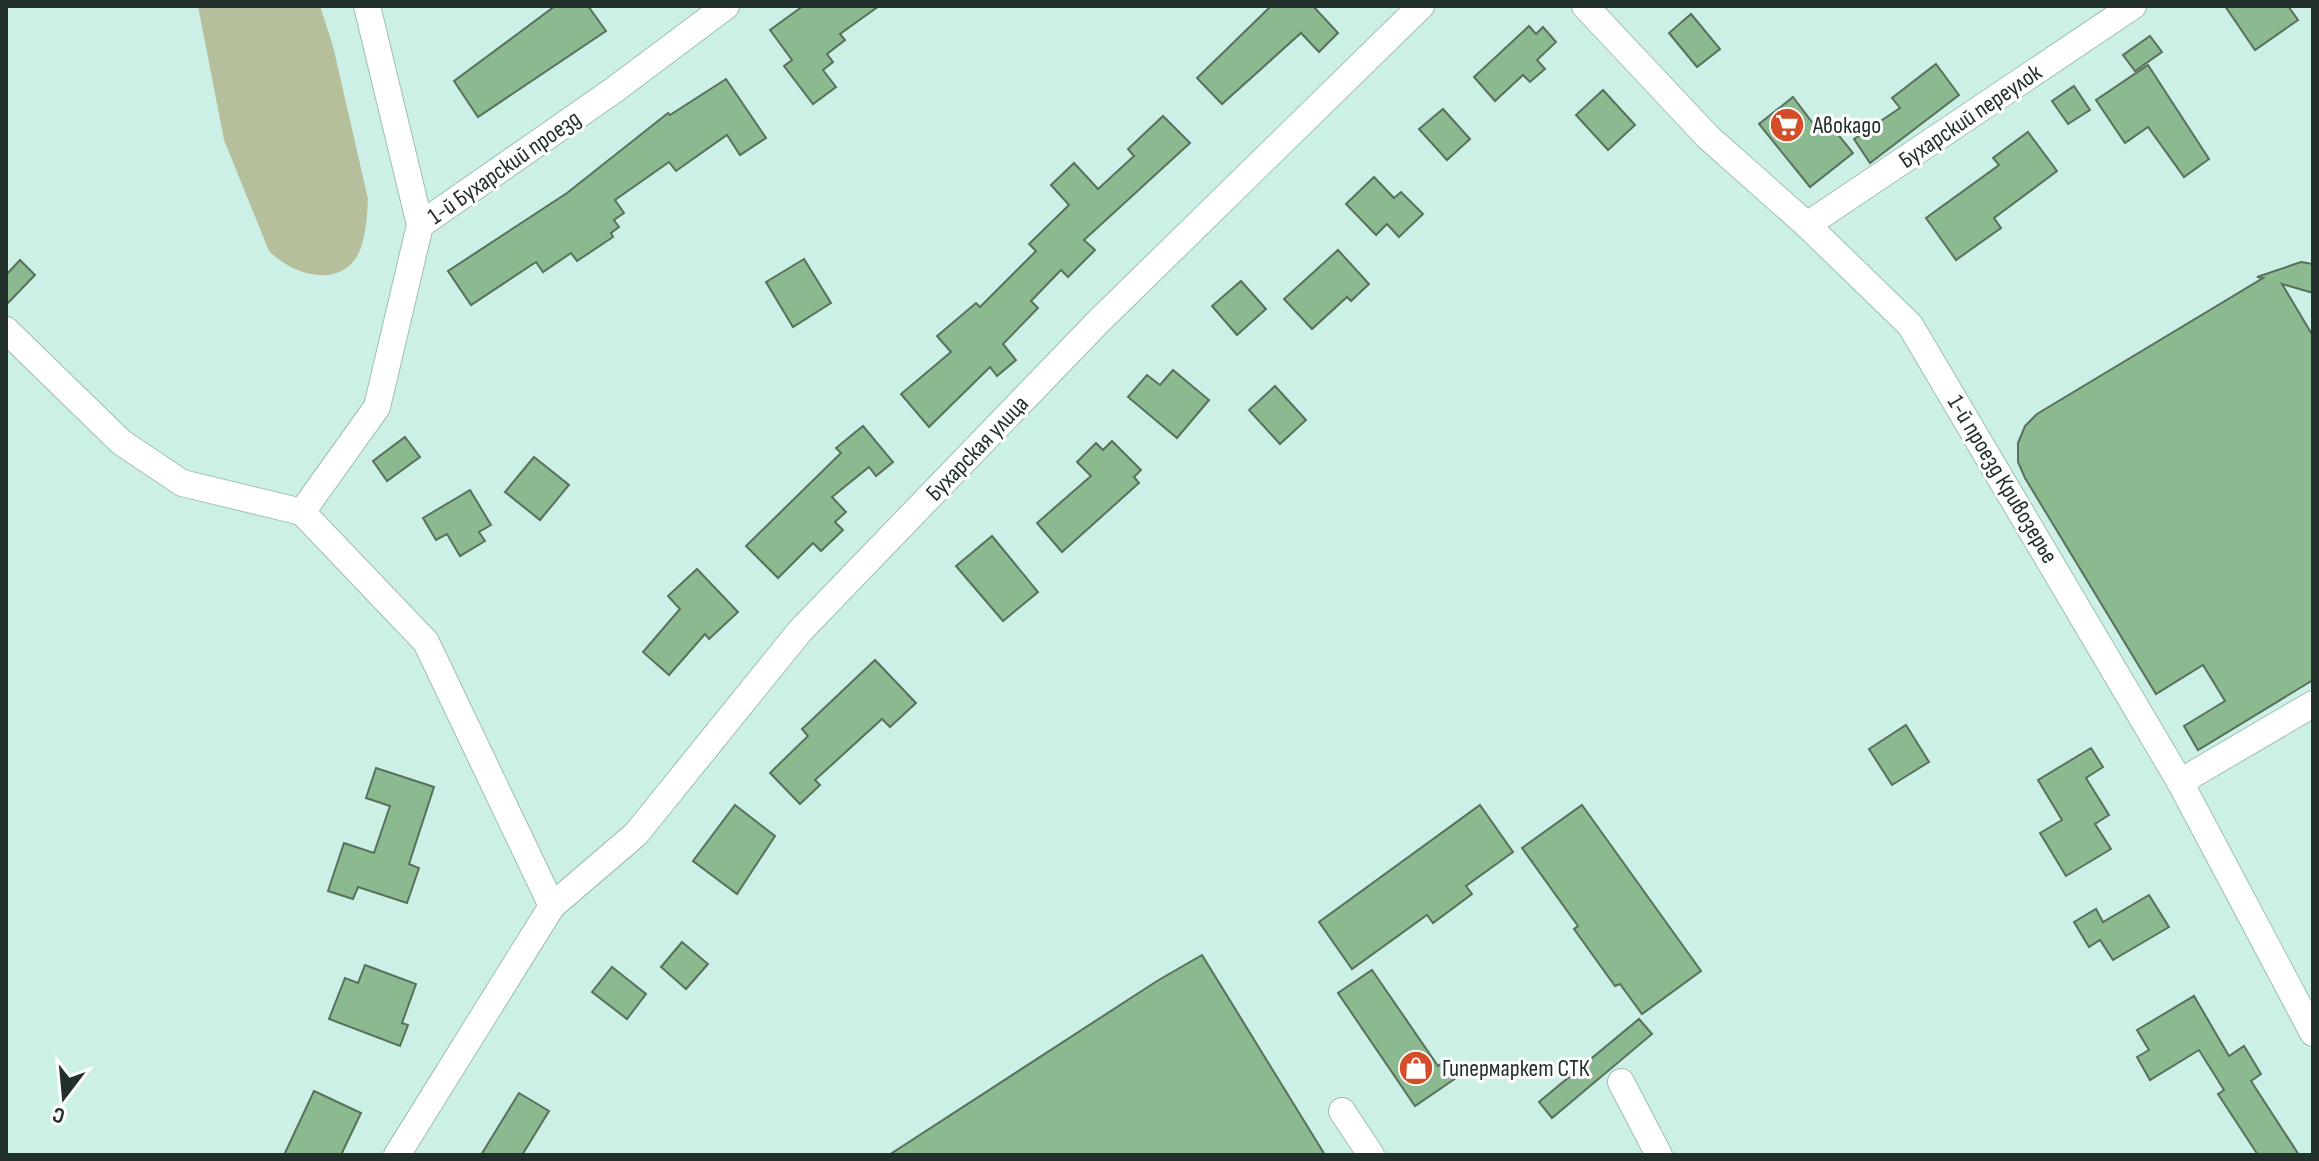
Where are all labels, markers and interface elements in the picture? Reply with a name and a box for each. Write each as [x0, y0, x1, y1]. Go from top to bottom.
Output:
street label: Бухарский переулок [1893, 57, 2048, 175]
street label: 1-й Бухарский проезд [422, 104, 586, 231]
supermarket icon: Авокадо [1768, 106, 1806, 144]
place label: Авокадо [1812, 111, 1881, 140]
street label: Бухарская улица [920, 390, 1035, 507]
street label: 1-й проезд Кривозерье [1941, 390, 2064, 569]
shop icon: Гипермаркет СТК [1397, 1049, 1435, 1087]
place label: Гипермаркет СТК [1442, 1054, 1590, 1083]
north arrow [24, 1057, 104, 1137]
text: С [50, 1100, 68, 1129]

